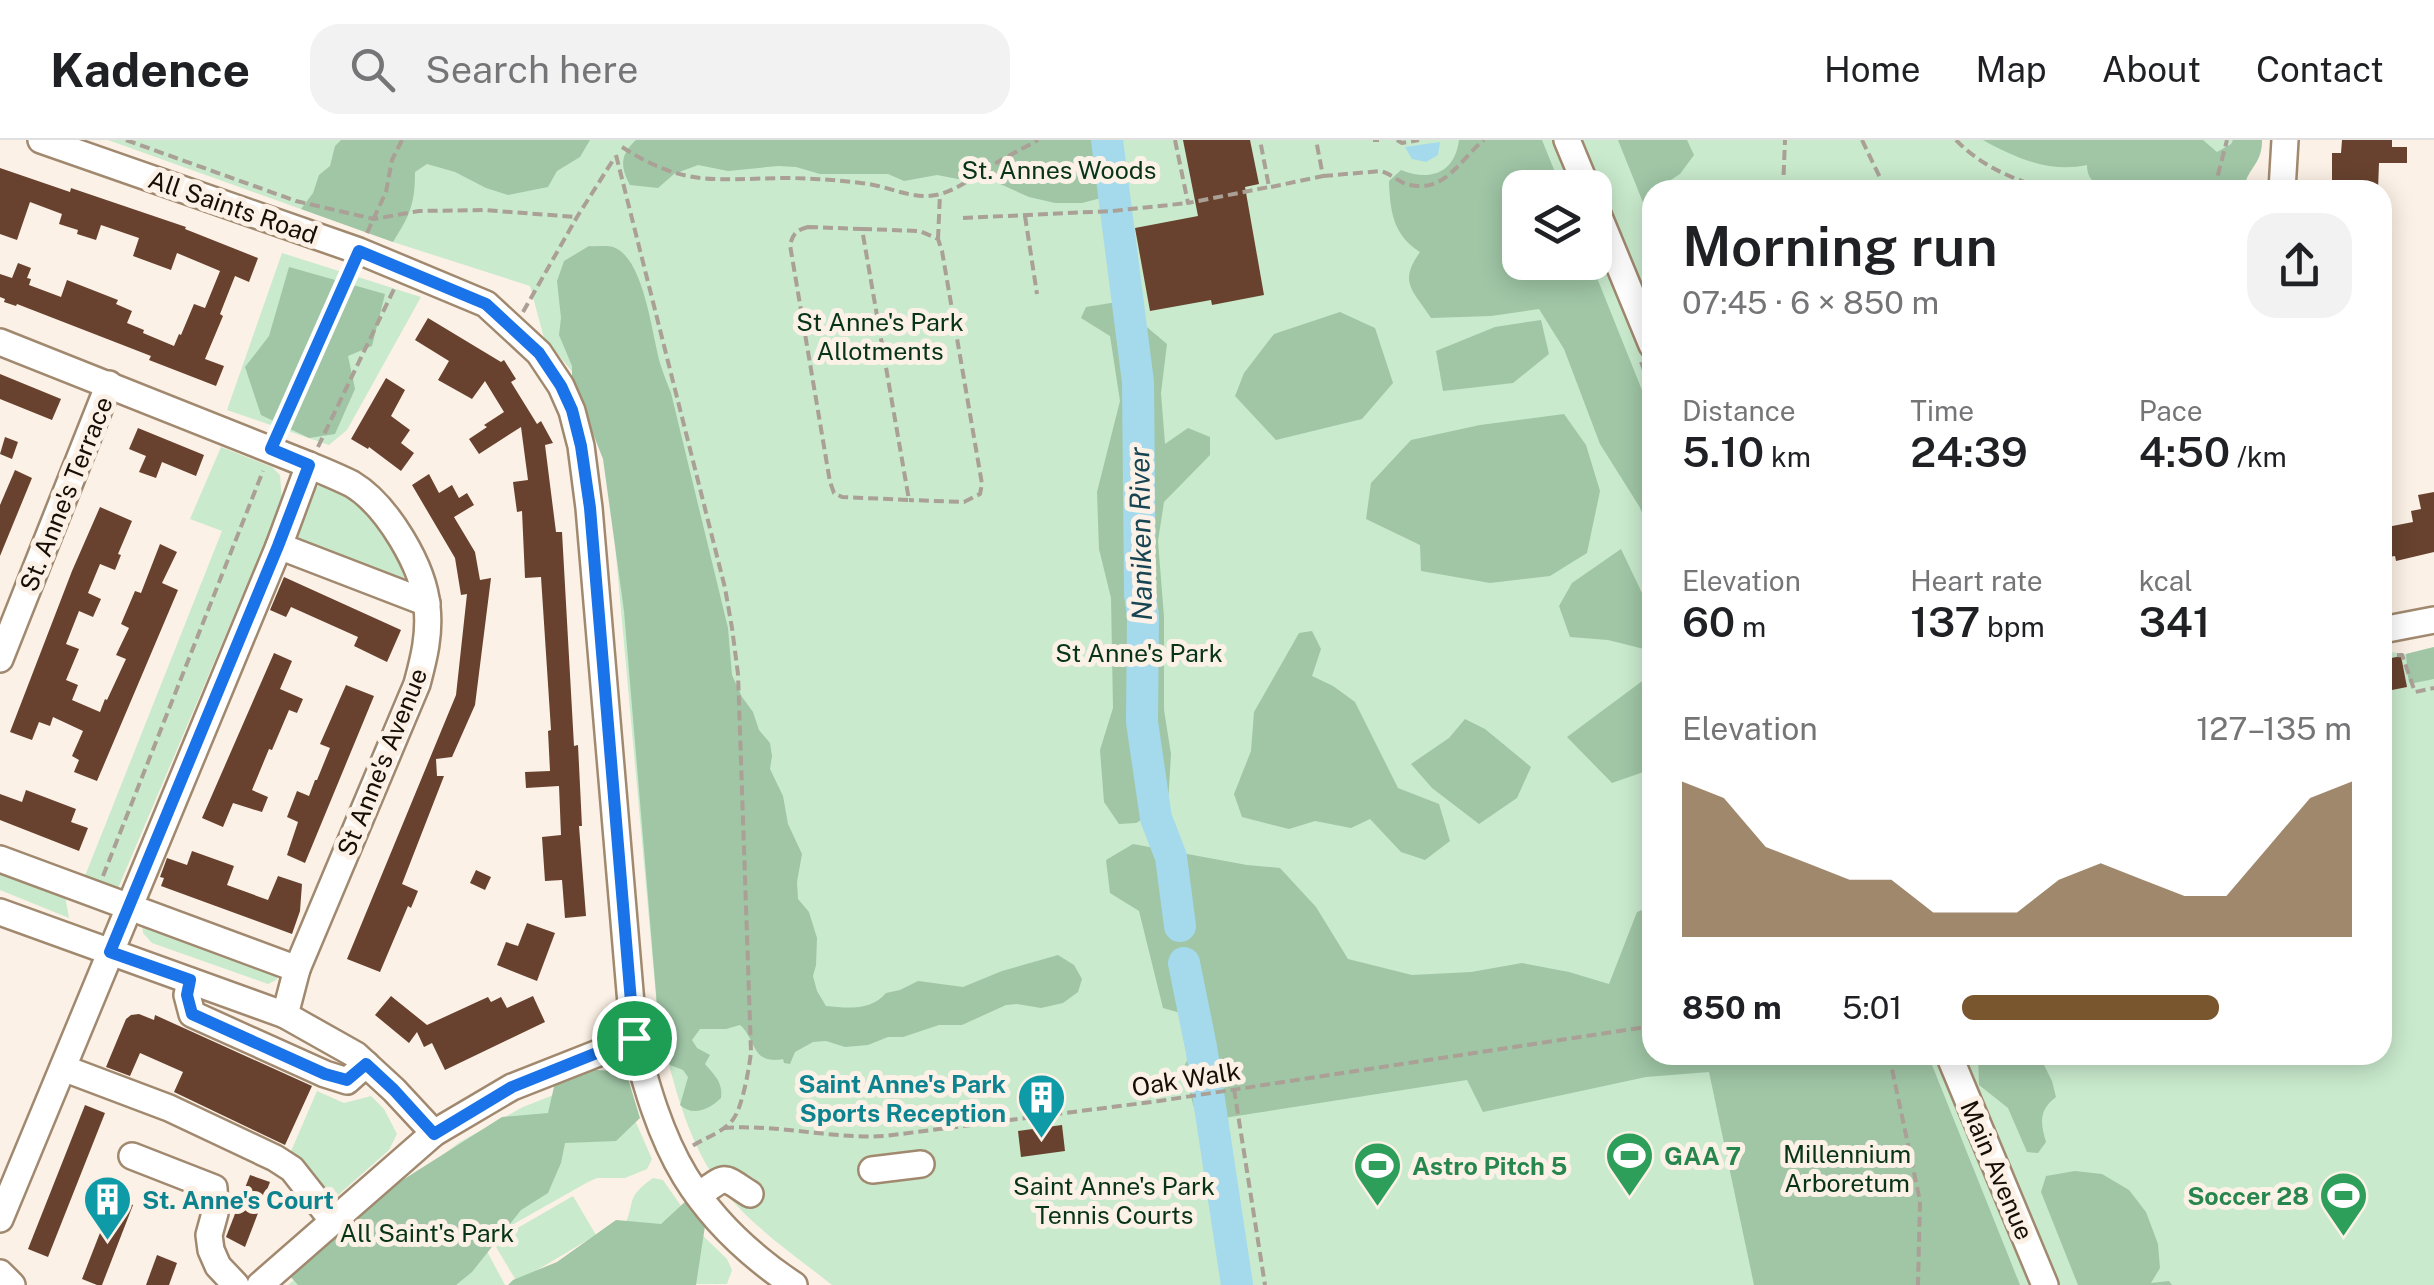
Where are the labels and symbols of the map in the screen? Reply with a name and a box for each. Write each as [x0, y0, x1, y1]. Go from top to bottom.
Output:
park label: St. Annes Woods [962, 155, 1156, 185]
street label: All Saints Road [145, 164, 321, 250]
park label: St Anne's Park Allotments [796, 307, 964, 366]
street label: St. Anne's Terrace [13, 392, 119, 596]
water label: Naniken River [1122, 446, 1158, 621]
park label: St Anne's Park [1055, 638, 1223, 668]
street label: St Anne's Avenue [331, 664, 433, 860]
pin [592, 996, 677, 1081]
street label: Oak Walk [1130, 1056, 1242, 1102]
place label: Saint Anne's Park Sports Reception [798, 1069, 1006, 1128]
building icon: Saint Anne's Park Sports Reception [1015, 1072, 1067, 1140]
street label: Main Avenue [1954, 1096, 2040, 1244]
sports icon: GAA 7 [1603, 1130, 1655, 1198]
park label: Millennium Arboretum [1783, 1139, 1911, 1198]
sports icon: Astro Pitch 5 [1351, 1140, 1403, 1208]
place label: GAA 7 [1664, 1141, 1741, 1171]
place label: Astro Pitch 5 [1412, 1151, 1567, 1181]
sports icon: Soccer 28 [2318, 1170, 2370, 1238]
park label: Saint Anne's Park Tennis Courts [1013, 1171, 1215, 1230]
building icon: St. Anne's Court [81, 1174, 133, 1242]
place label: Soccer 28 [2187, 1181, 2309, 1211]
place label: St. Anne's Court [142, 1185, 334, 1215]
park label: All Saint's Park [340, 1218, 514, 1248]

